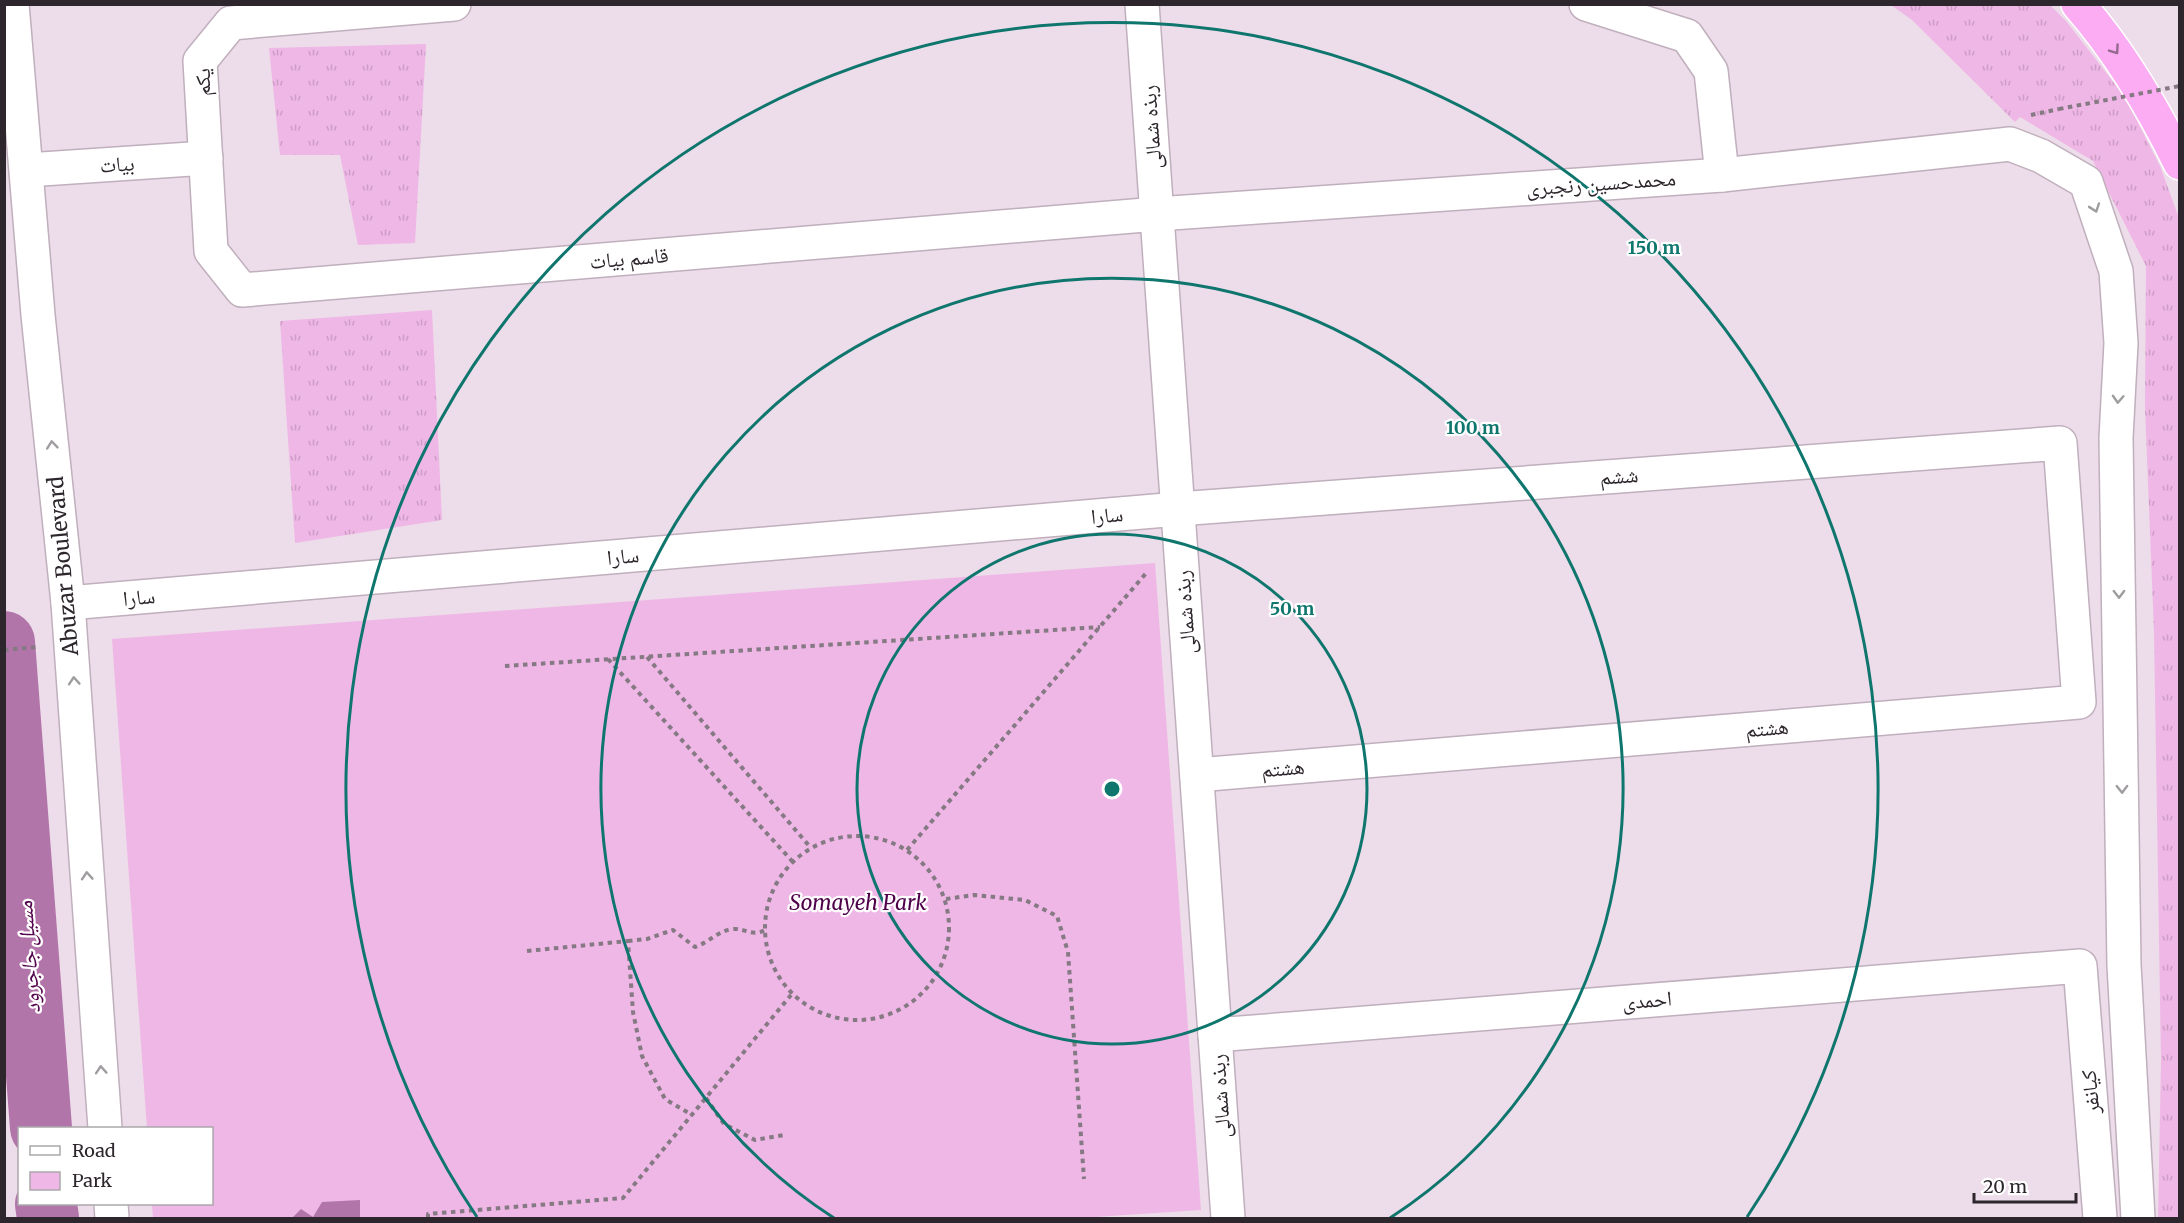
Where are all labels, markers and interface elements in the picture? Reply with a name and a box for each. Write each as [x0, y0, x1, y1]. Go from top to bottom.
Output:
one-way arrow [2108, 43, 2119, 54]
street label: یکم [189, 68, 217, 96]
street label: ربذه شمالی [1135, 84, 1167, 170]
street label: بیات [99, 149, 135, 179]
street label: محمدحسین رنجبری [1525, 164, 1677, 202]
one-way arrow [2087, 202, 2100, 213]
text: 150 m [1628, 236, 1680, 259]
street label: قاسم بیات [589, 241, 670, 276]
one-way arrow [2112, 395, 2125, 404]
text: 100 m [1446, 416, 1500, 439]
one-way arrow [46, 441, 58, 450]
street label: ششم [1599, 461, 1639, 492]
street label: Abuzar Boulevard [42, 475, 84, 658]
street label: سارا [1090, 500, 1124, 530]
street label: سارا [606, 541, 640, 571]
street label: ربذه شمالی [1169, 569, 1201, 655]
street label: سارا [122, 582, 156, 612]
one-way arrow [2113, 590, 2125, 599]
text: 50 m [1270, 597, 1314, 620]
one-way arrow [67, 677, 80, 686]
street label: هشتم [1744, 713, 1790, 744]
street label: هشتم [1260, 753, 1306, 784]
centre of rings [1102, 779, 1122, 799]
one-way arrow [2116, 785, 2128, 794]
one-way arrow [81, 871, 94, 880]
park label: Somayeh Park [789, 889, 927, 916]
water label: مسیل جاجرود [10, 900, 46, 1014]
street label: احمدی [1621, 984, 1673, 1016]
street label: ربذه شمالی [1204, 1053, 1236, 1139]
one-way arrow [95, 1066, 108, 1075]
street label: کیانفر [2075, 1069, 2105, 1116]
legend [18, 1127, 213, 1205]
text: Road [72, 1139, 116, 1162]
scale bar [1974, 1166, 2076, 1204]
text: Park [72, 1169, 113, 1192]
text: 20 m [1983, 1175, 2027, 1198]

